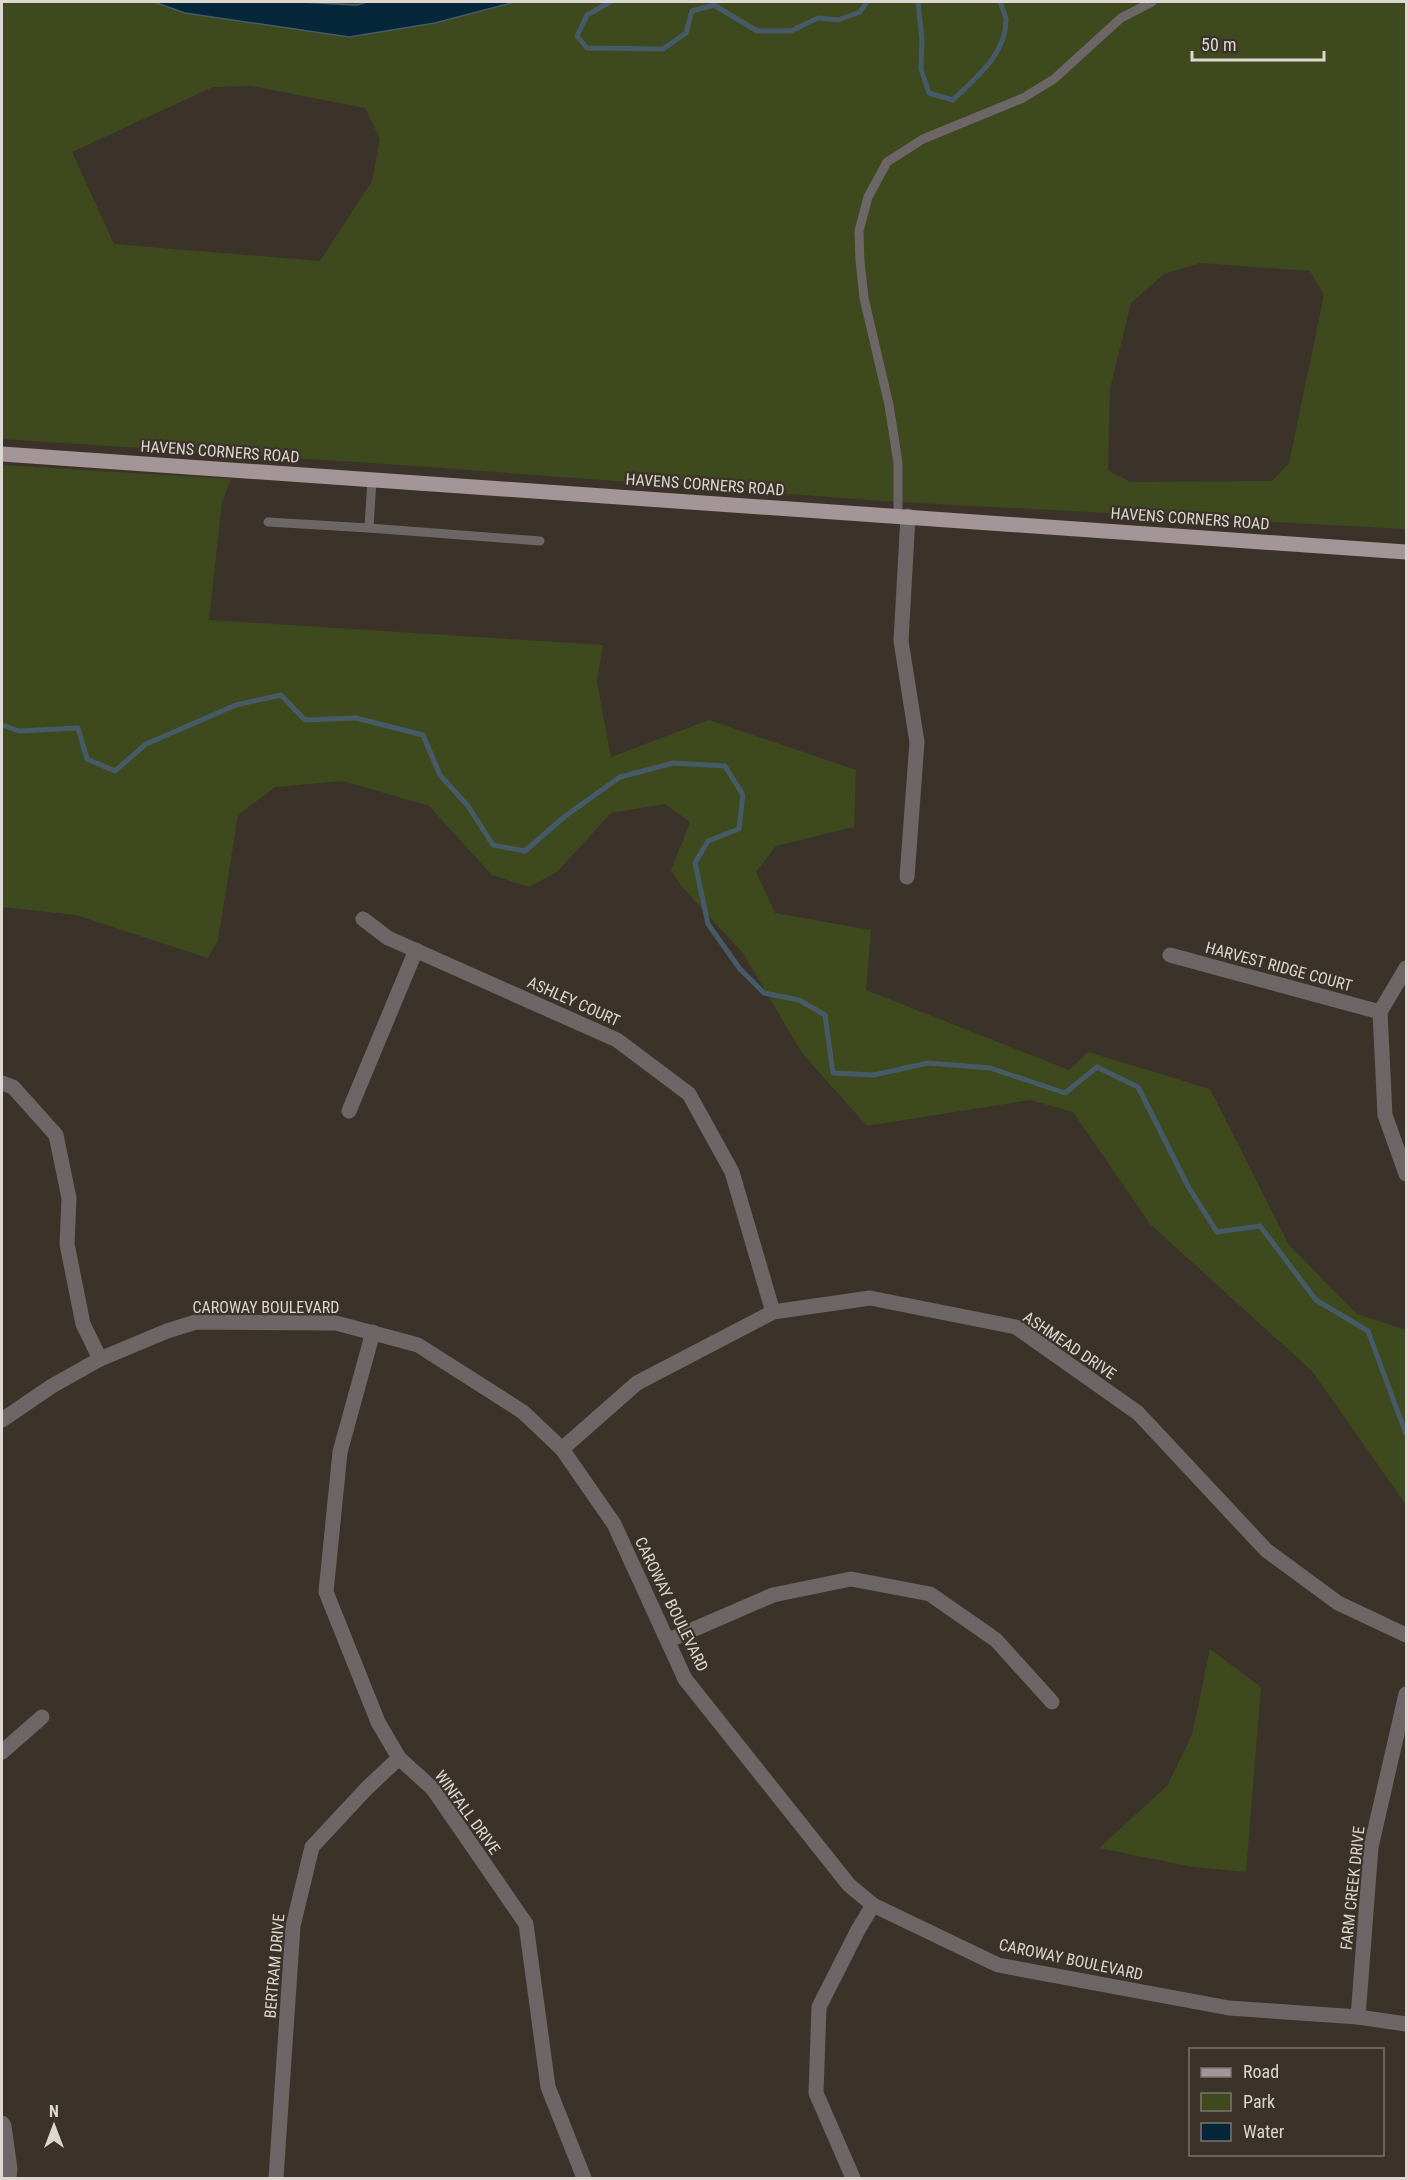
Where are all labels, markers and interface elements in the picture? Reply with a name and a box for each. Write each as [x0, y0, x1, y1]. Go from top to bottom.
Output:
scale bar [1192, 24, 1324, 62]
text: 50 m [1201, 34, 1236, 55]
street label: HAVENS CORNERS ROAD [140, 436, 300, 467]
street label: HAVENS CORNERS ROAD [625, 469, 785, 500]
street label: HAVENS CORNERS ROAD [1110, 503, 1270, 534]
street label: HARVEST RIDGE COURT [1203, 938, 1354, 995]
street label: ASHLEY COURT [525, 973, 623, 1030]
street label: CAROWAY BOULEVARD [193, 1298, 339, 1317]
street label: ASHMEAD DRIVE [1020, 1307, 1120, 1384]
street label: CAROWAY BOULEVARD [631, 1534, 712, 1674]
street label: WINFALL DRIVE [431, 1767, 504, 1858]
street label: FARM CREEK DRIVE [1337, 1825, 1368, 1951]
street label: BERTRAM DRIVE [260, 1913, 289, 2019]
street label: CAROWAY BOULEVARD [997, 1935, 1145, 1984]
legend [1189, 2048, 1384, 2156]
text: Road [1243, 2061, 1279, 2082]
text: Park [1243, 2091, 1275, 2112]
north arrow [24, 2096, 84, 2156]
text: N [49, 2102, 59, 2121]
text: Water [1243, 2121, 1285, 2142]

